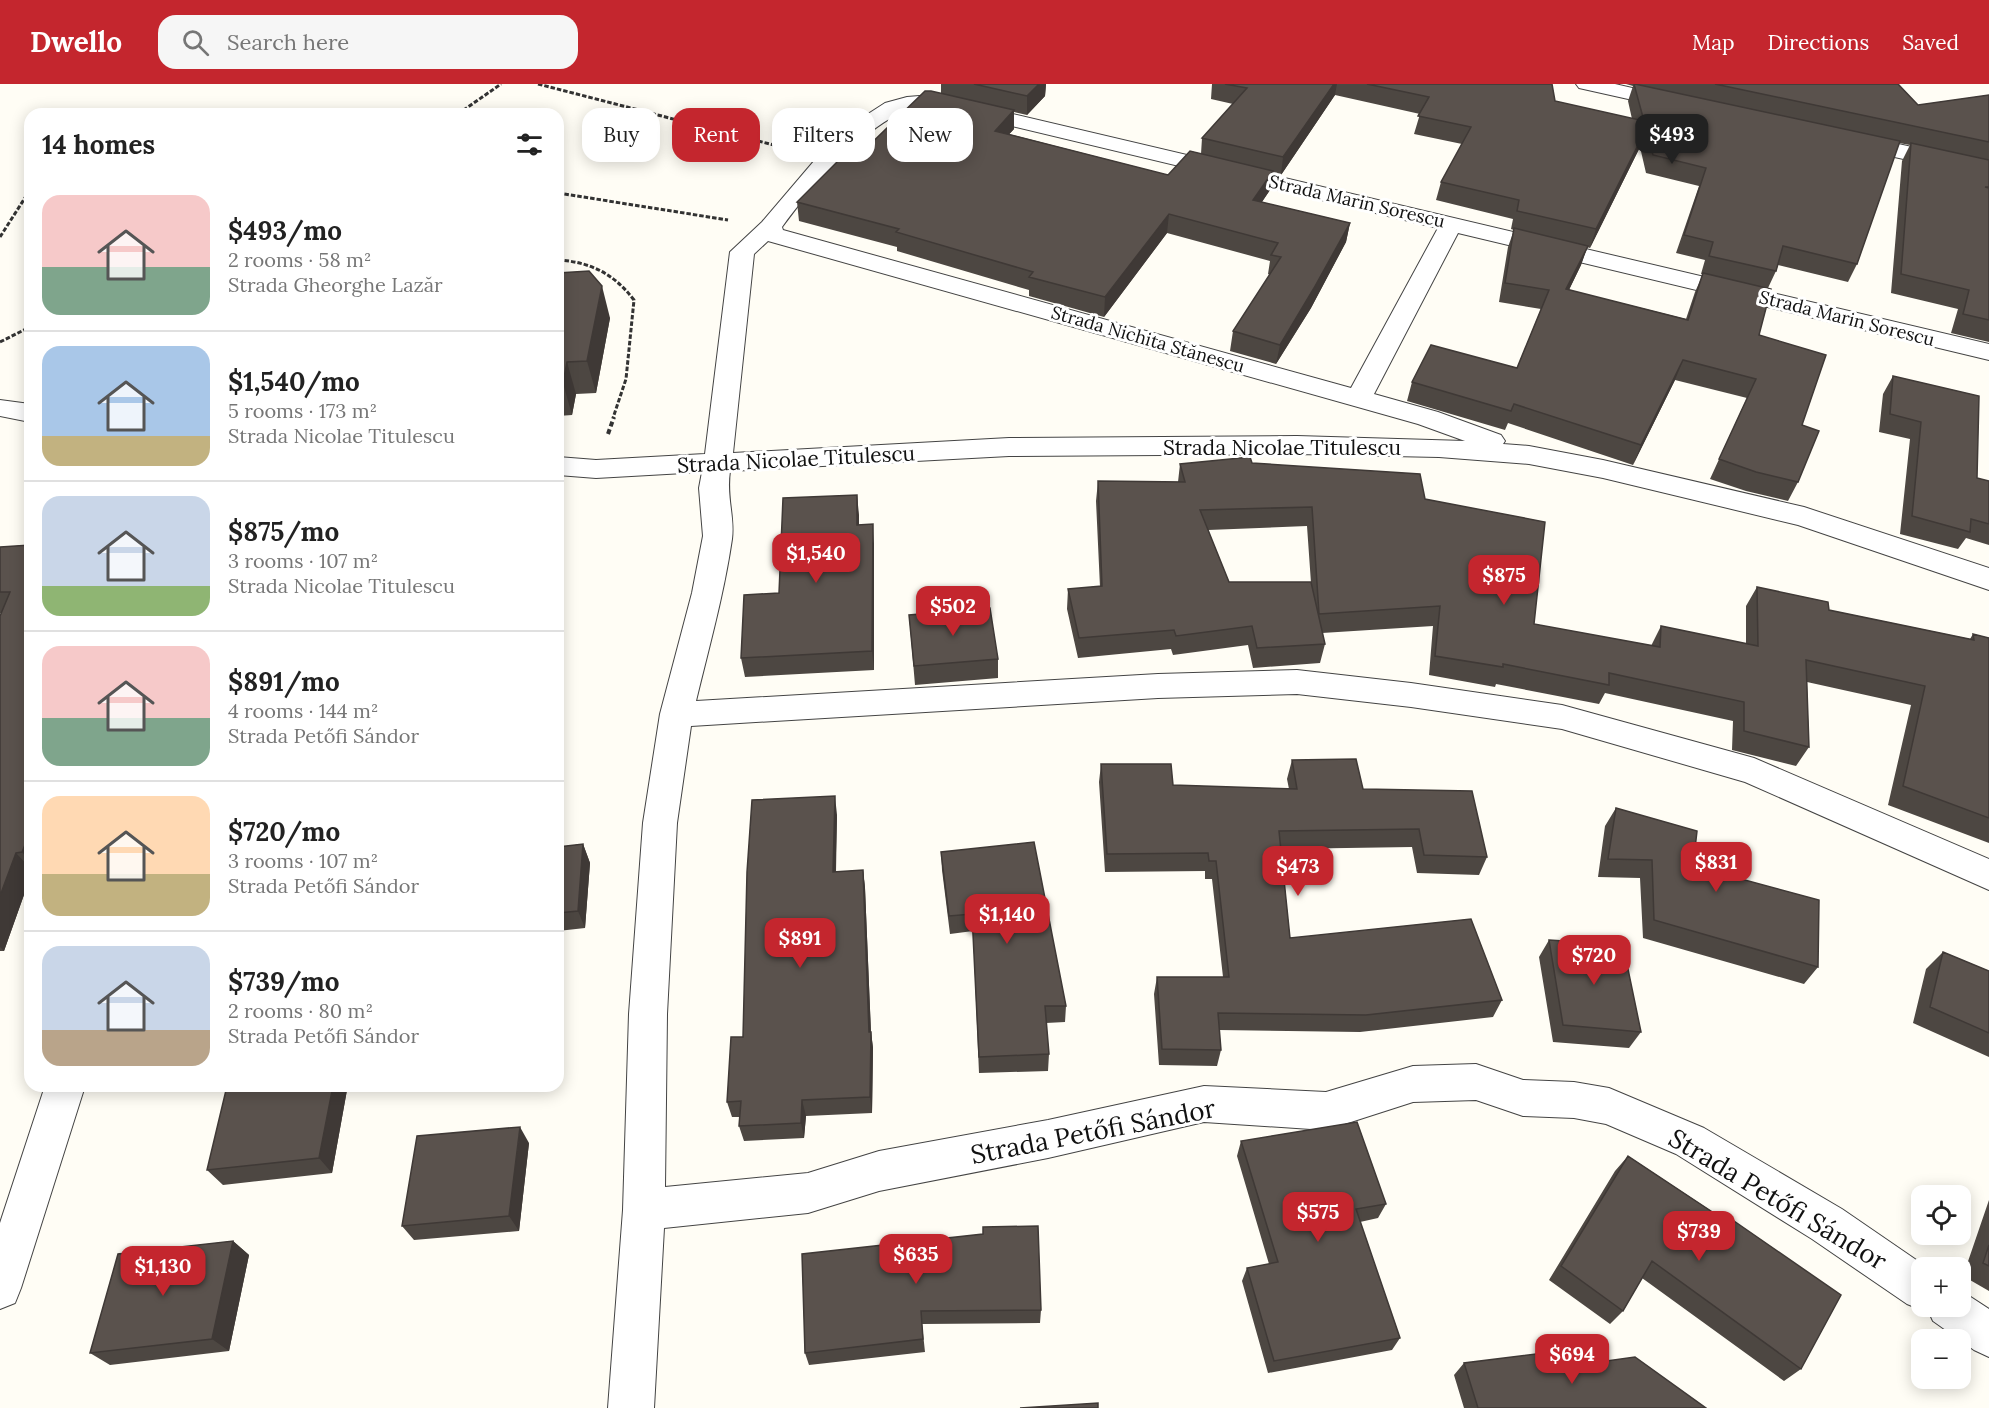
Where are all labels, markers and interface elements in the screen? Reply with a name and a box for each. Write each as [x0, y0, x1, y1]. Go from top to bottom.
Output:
search box [158, 15, 578, 69]
text: Dwello [30, 24, 122, 60]
icon: search [179, 26, 212, 59]
text: Search here [227, 28, 349, 56]
text: Map [1692, 29, 1735, 56]
text: Directions [1768, 29, 1869, 56]
text: Saved [1902, 29, 1959, 56]
chip: Buy [582, 108, 660, 162]
chip: Rent [672, 108, 760, 162]
chip: Filters [772, 108, 875, 162]
chip: New [887, 108, 973, 162]
pin: $493 [1636, 114, 1708, 165]
text: $493 [1649, 121, 1695, 146]
text: 14 homes [42, 128, 155, 161]
icon: filters [513, 128, 546, 161]
street label: Strada Marin Sorescu [1267, 170, 1448, 233]
text: $493/mo [228, 214, 342, 247]
icon: home [90, 219, 162, 291]
text: 2 rooms · 58 m² [228, 247, 372, 272]
text: Strada Gheorghe Lazăr [228, 272, 443, 297]
street label: Strada Marin Sorescu [1757, 285, 1937, 351]
street label: Strada Nichita Stănescu [1049, 300, 1248, 378]
text: $1,540/mo [228, 365, 360, 398]
icon: home [90, 370, 162, 442]
text: 5 rooms · 173 m² [228, 398, 377, 423]
text: Strada Nicolae Titulescu [228, 423, 455, 448]
street label: Strada Nicolae Titulescu [1163, 434, 1401, 461]
street label: Strada Nicolae Titulescu [676, 439, 916, 479]
text: $875/mo [228, 515, 339, 548]
icon: home [90, 520, 162, 592]
pin: $1,540 [767, 533, 865, 584]
text: $1,540 [786, 540, 846, 565]
text: 3 rooms · 107 m² [228, 548, 378, 573]
pin: $875 [1468, 555, 1540, 606]
text: $875 [1482, 562, 1526, 587]
text: Strada Nicolae Titulescu [228, 573, 455, 598]
pin: $502 [917, 586, 989, 637]
text: $502 [930, 593, 976, 618]
text: $891/mo [228, 665, 340, 698]
icon: home [90, 670, 162, 742]
text: 4 rooms · 144 m² [228, 698, 378, 723]
text: Strada Petőfi Sándor [228, 723, 419, 748]
text: $720/mo [228, 815, 340, 848]
icon: home [90, 820, 162, 892]
pin: $831 [1680, 842, 1752, 893]
pin: $473 [1262, 846, 1334, 897]
text: 3 rooms · 107 m² [228, 848, 378, 873]
text: $831 [1695, 849, 1737, 874]
text: $473 [1276, 853, 1320, 878]
text: Strada Petőfi Sándor [228, 873, 419, 898]
pin: $1,140 [958, 894, 1056, 945]
text: $1,140 [979, 901, 1035, 926]
pin: $891 [764, 918, 836, 969]
text: $891 [779, 925, 821, 950]
pin: $720 [1558, 935, 1630, 986]
text: $720 [1572, 942, 1616, 967]
text: $739/mo [228, 965, 339, 998]
icon: home [90, 970, 162, 1042]
text: 2 rooms · 80 m² [228, 998, 373, 1023]
text: Strada Petőfi Sándor [228, 1023, 419, 1048]
street label: Strada Petőfi Sándor [968, 1091, 1219, 1171]
street label: Strada Petőfi Sándor [1663, 1121, 1894, 1278]
map controls [1911, 1185, 1971, 1389]
button: locate [1911, 1185, 1971, 1245]
pin: $575 [1282, 1192, 1354, 1243]
text: $575 [1297, 1199, 1339, 1224]
pin: $739 [1663, 1211, 1735, 1262]
text: $739 [1677, 1218, 1721, 1243]
pin: $635 [880, 1234, 952, 1285]
text: $635 [893, 1241, 939, 1266]
pin: $1,130 [114, 1246, 212, 1297]
text: $1,130 [135, 1253, 191, 1278]
button: + [1911, 1257, 1971, 1317]
button: − [1911, 1329, 1971, 1389]
pin: $694 [1536, 1334, 1608, 1385]
text: $694 [1549, 1341, 1595, 1366]

